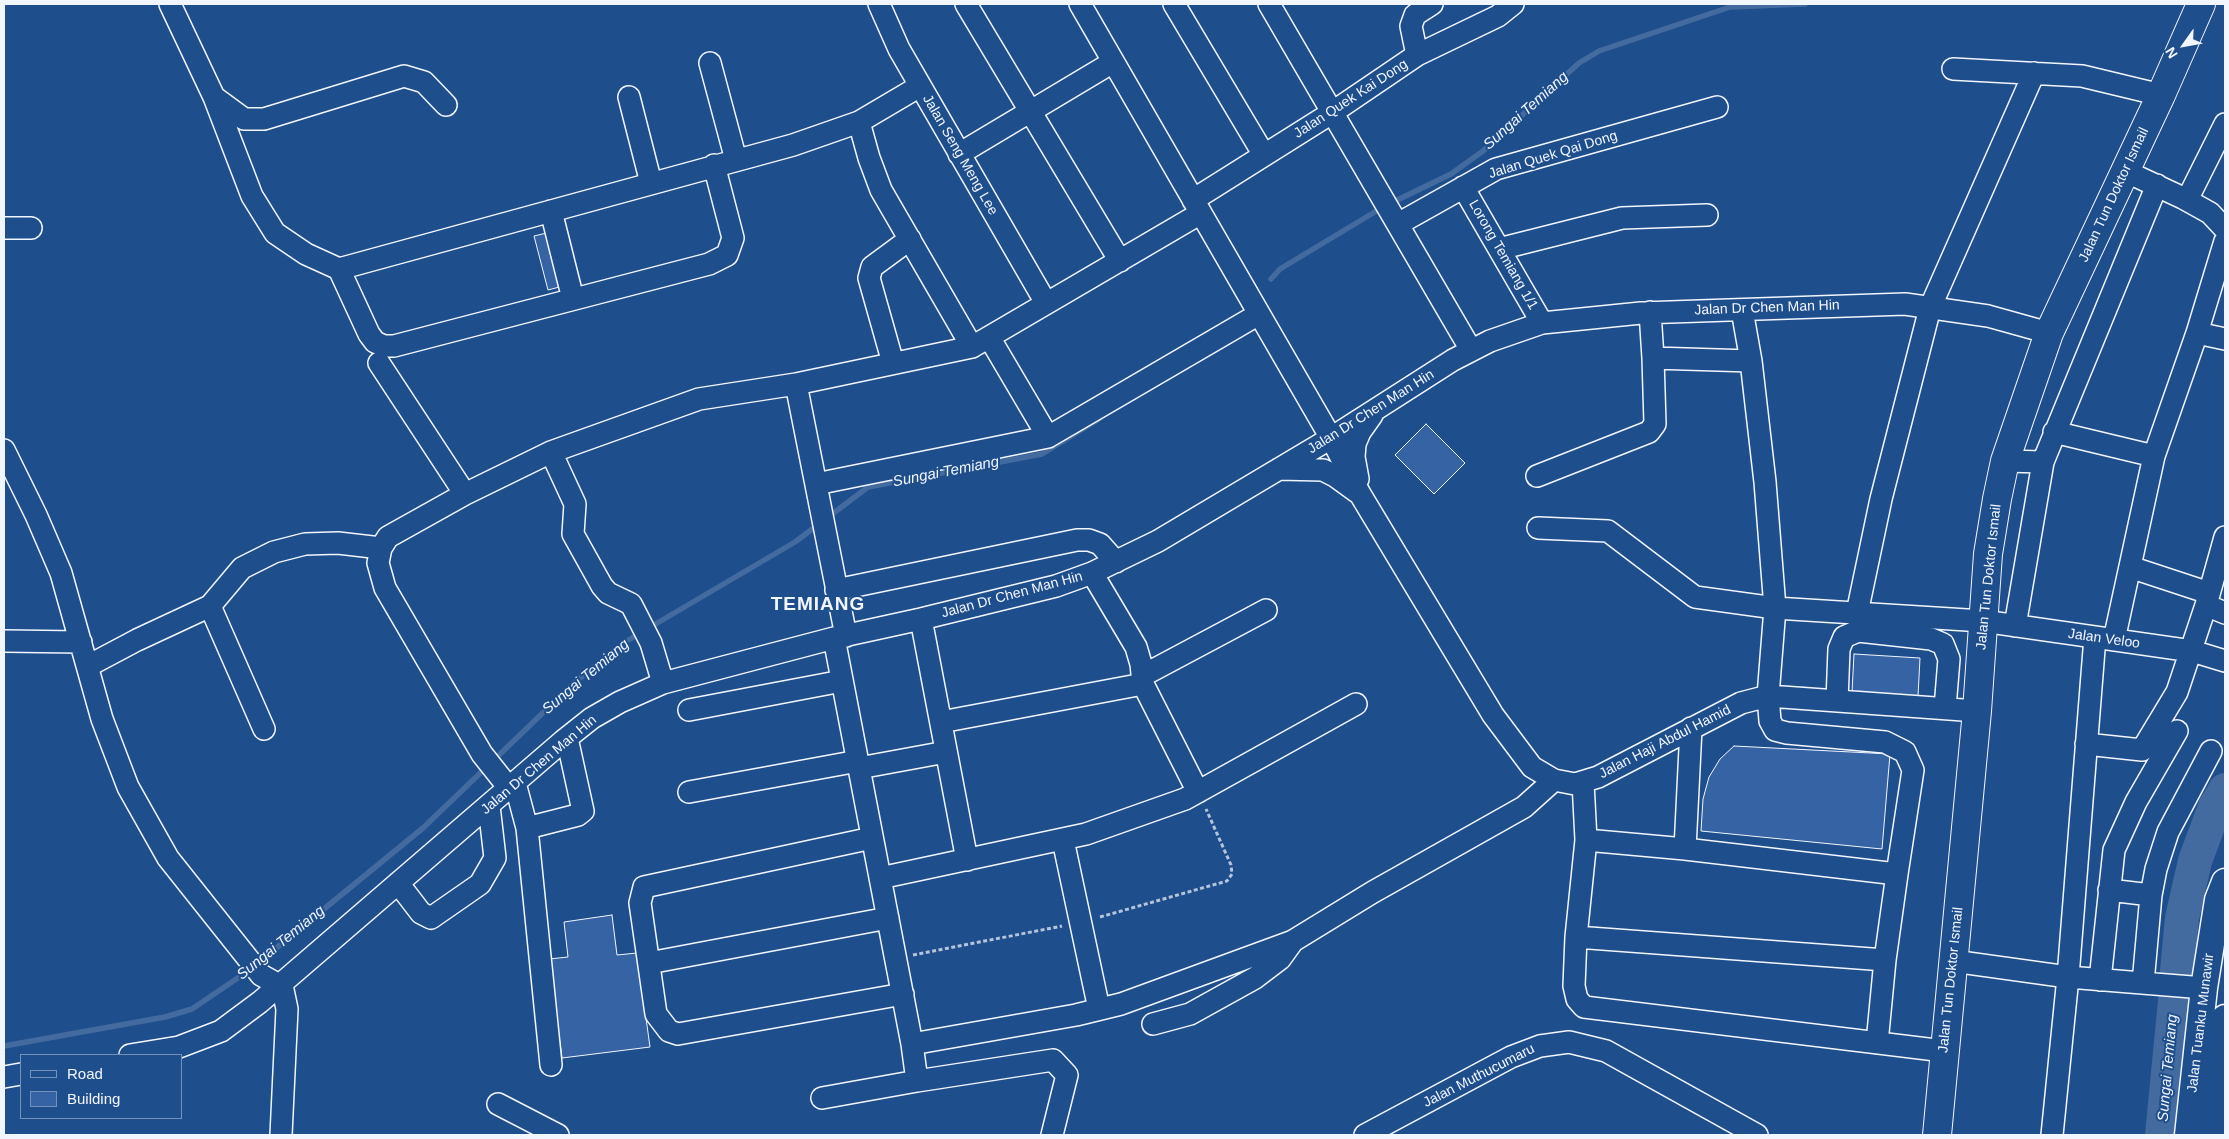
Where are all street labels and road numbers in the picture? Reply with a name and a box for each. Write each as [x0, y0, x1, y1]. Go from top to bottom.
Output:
street label: Jalan Quek Kai Dong [1291, 56, 1411, 142]
street label: Jalan Seng Meng Lee [919, 92, 1001, 218]
street label: Jalan Tun Doktor Ismail [2075, 125, 2153, 265]
street label: Jalan Quek Qai Dong [1487, 127, 1619, 183]
street label: Lorong Temiang 1/1 [1465, 197, 1541, 313]
street label: Jalan Dr Chen Man Hin [1694, 297, 1840, 319]
street label: Jalan Dr Chen Man Hin [1305, 366, 1437, 458]
street label: Jalan Tun Doktor Ismail [1973, 503, 2005, 651]
street label: Jalan Dr Chen Man Hin [940, 568, 1084, 622]
street label: Jalan Veloo [2067, 626, 2141, 652]
street label: Jalan Haji Abdul Hamid [1596, 701, 1734, 783]
street label: Jalan Dr Chen Man Hin [478, 712, 600, 818]
street label: Jalan Tun Doktor Ismail [1935, 906, 1967, 1054]
street label: Jalan Tuanku Munawir [2184, 952, 2218, 1094]
street label: Jalan Muthucumaru [1420, 1041, 1538, 1111]

